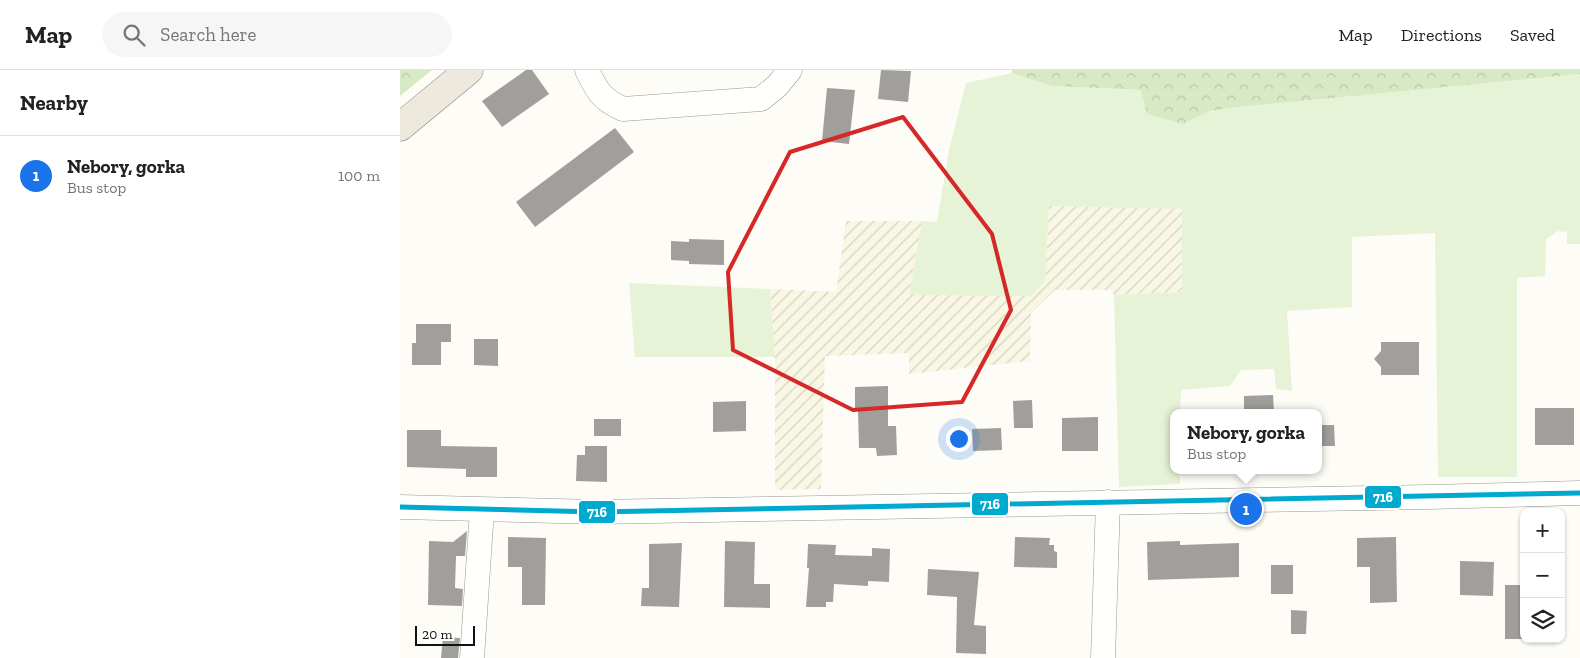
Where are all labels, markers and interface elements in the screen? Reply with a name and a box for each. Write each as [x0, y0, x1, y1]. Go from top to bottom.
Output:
search box [102, 12, 452, 57]
text: Map [25, 20, 72, 49]
icon: search [120, 21, 148, 49]
text: Search here [160, 23, 257, 46]
text: Map [1338, 24, 1373, 46]
text: Directions [1401, 24, 1482, 46]
text: Saved [1510, 24, 1555, 46]
text: Nearby [20, 90, 88, 115]
text: Nebory, gorka [67, 155, 185, 178]
text: 1 [33, 166, 39, 185]
text: 100 m [338, 166, 380, 185]
text: Bus stop [67, 178, 126, 197]
popup [1170, 409, 1322, 474]
text: Nebory, gorka [1187, 421, 1305, 444]
your location [946, 426, 972, 452]
text: Bus stop [1187, 444, 1246, 463]
line badge: 716 [1364, 485, 1402, 509]
text: 716 [1373, 489, 1394, 506]
pin: 1 [1230, 490, 1262, 528]
line badge: 716 [971, 492, 1009, 516]
text: 716 [980, 496, 1001, 513]
line badge: 716 [578, 500, 616, 524]
text: 716 [587, 504, 608, 521]
map controls [1520, 508, 1565, 643]
button: + [1520, 508, 1565, 553]
button: − [1520, 553, 1565, 598]
button: layers [1520, 598, 1565, 643]
scale bar [415, 623, 475, 646]
text: 20 m [422, 626, 453, 643]

